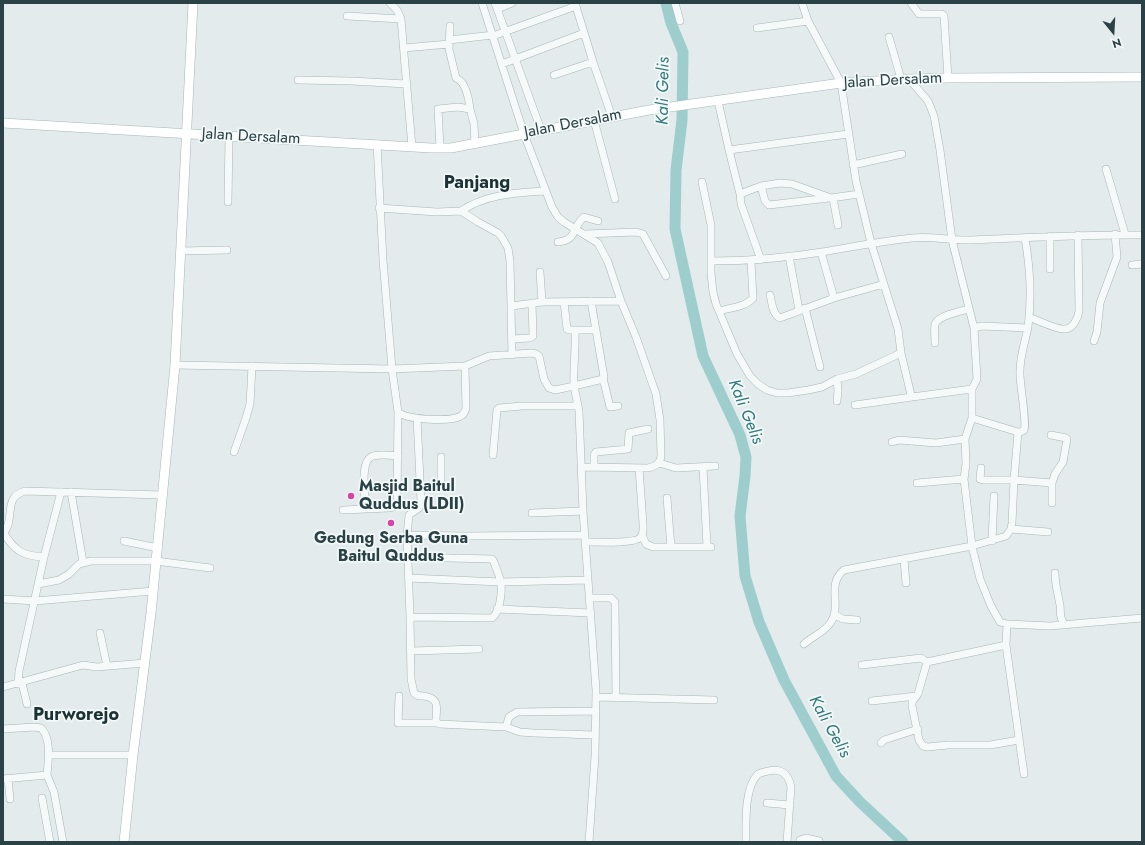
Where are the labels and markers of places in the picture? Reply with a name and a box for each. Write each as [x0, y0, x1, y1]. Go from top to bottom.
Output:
place label: Masjid Baitul Quddus (LDII) [359, 477, 464, 515]
marker: Masjid Baitul Quddus (LDII) [346, 491, 356, 501]
marker: Gedung Serba Guna Baitul Quddus [386, 518, 396, 528]
place label: Gedung Serba Guna Baitul Quddus [314, 529, 468, 567]

